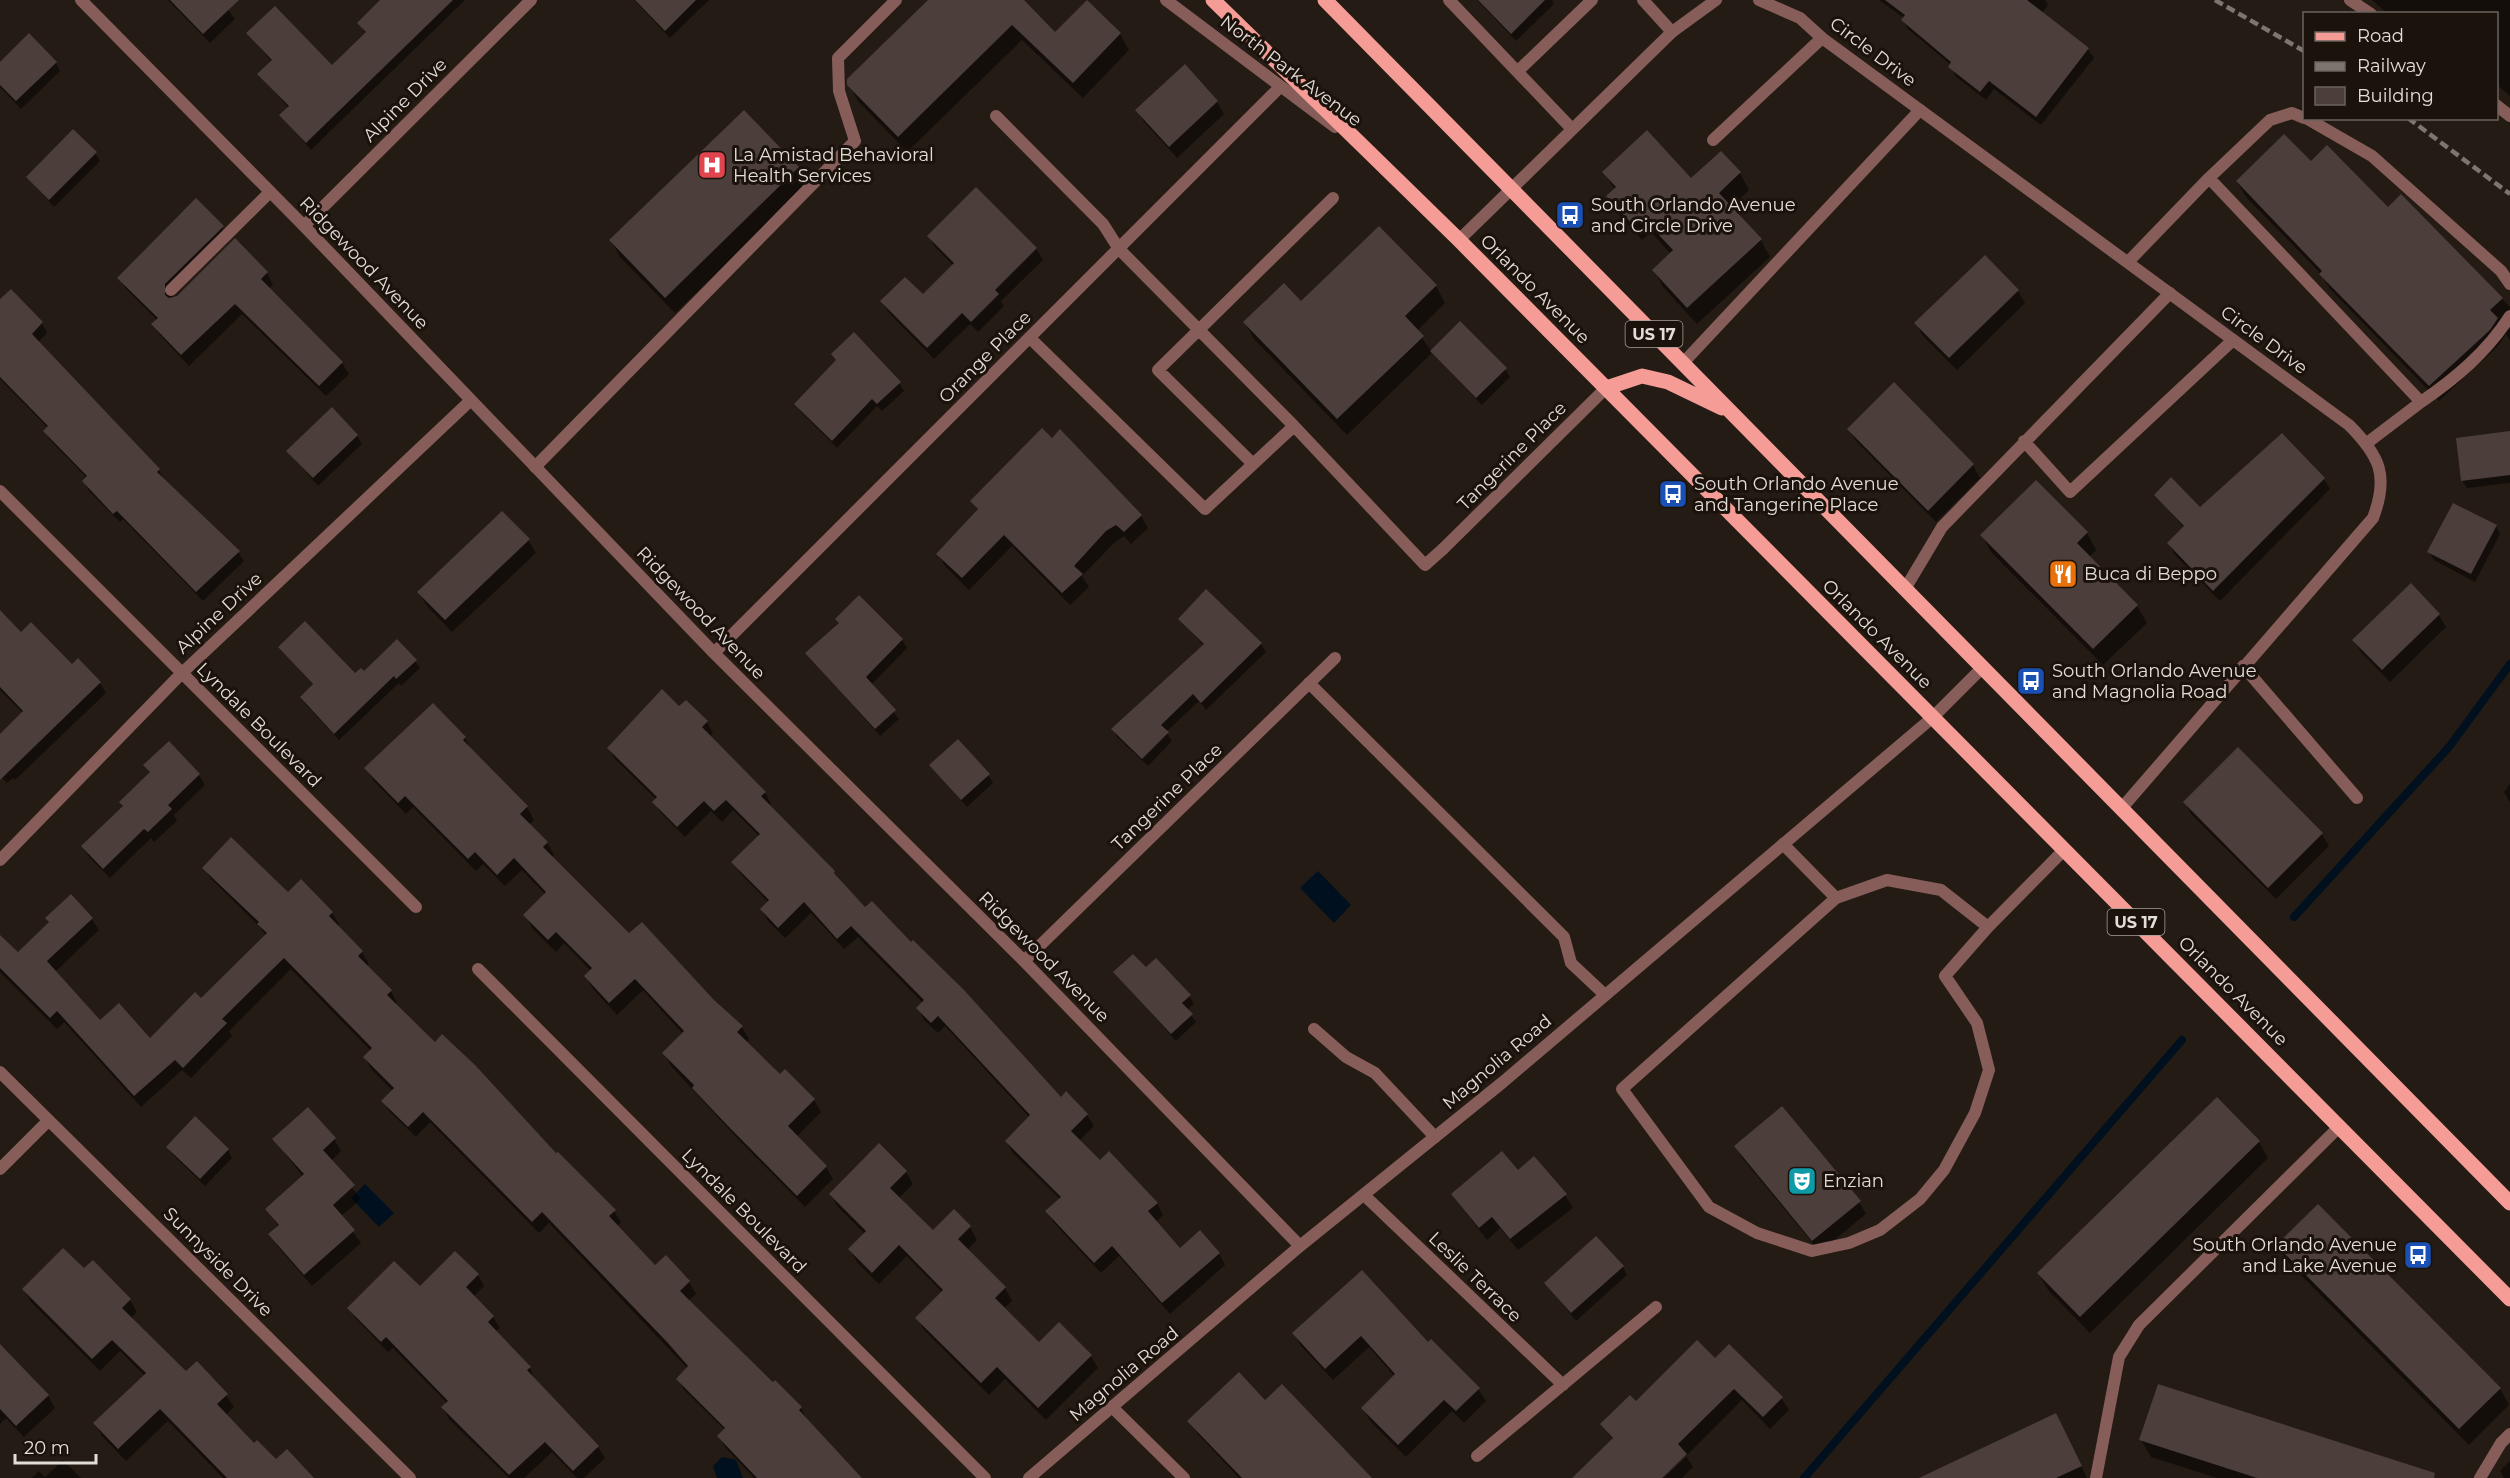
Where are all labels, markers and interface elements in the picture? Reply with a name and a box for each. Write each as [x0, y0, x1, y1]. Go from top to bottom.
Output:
street label: North Park Avenue [1216, 11, 1366, 131]
street label: Circle Drive [1826, 12, 1921, 92]
legend [2303, 12, 2498, 120]
text: Road [2357, 25, 2404, 47]
street label: Alpine Drive [358, 53, 452, 147]
text: Railway [2357, 55, 2426, 77]
text: Building [2357, 85, 2434, 107]
place label: La Amistad Behavioral Health Services [733, 144, 934, 187]
hospital icon: La Amistad Behavioral Health Services [696, 149, 728, 181]
street label: Ridgewood Avenue [295, 192, 433, 334]
place label: South Orlando Avenue and Circle Drive [1591, 194, 1796, 237]
bus stop icon: South Orlando Avenue and Circle Drive [1554, 199, 1586, 231]
street label: Orlando Avenue [1476, 230, 1594, 348]
street label: Circle Drive [2216, 301, 2312, 379]
street label: Orange Place [934, 306, 1036, 408]
road number: US 17 [1626, 321, 1682, 347]
street label: Tangerine Place [1453, 397, 1571, 515]
place label: South Orlando Avenue and Tangerine Place [1694, 473, 1899, 516]
bus stop icon: South Orlando Avenue and Tangerine Place [1657, 478, 1689, 510]
street label: Ridgewood Avenue [632, 542, 770, 684]
restaurant icon: Buca di Beppo [2047, 558, 2079, 590]
place label: Buca di Beppo [2084, 563, 2217, 585]
street label: Alpine Drive [171, 567, 267, 658]
street label: Orlando Avenue [1818, 575, 1936, 693]
street label: Lyndale Boulevard [192, 658, 326, 792]
place label: South Orlando Avenue and Magnolia Road [2052, 660, 2257, 703]
bus stop icon: South Orlando Avenue and Magnolia Road [2015, 665, 2047, 697]
street label: Tangerine Place [1107, 739, 1227, 855]
street label: Ridgewood Avenue [974, 887, 1114, 1027]
road number: US 17 [2108, 909, 2164, 935]
street label: Orlando Avenue [2174, 932, 2292, 1050]
street label: Magnolia Road [1438, 1010, 1556, 1114]
street label: Lyndale Boulevard [677, 1144, 811, 1278]
theatre icon: Enzian [1786, 1165, 1818, 1197]
place label: Enzian [1823, 1170, 1884, 1192]
street label: Sunnyside Drive [159, 1203, 277, 1321]
street label: Leslie Terrace [1424, 1227, 1526, 1327]
place label: South Orlando Avenue and Lake Avenue [2192, 1234, 2397, 1277]
bus stop icon: South Orlando Avenue and Lake Avenue [2402, 1239, 2434, 1271]
street label: Magnolia Road [1065, 1322, 1183, 1426]
scale bar [15, 1427, 96, 1465]
text: 20 m [24, 1437, 70, 1459]

